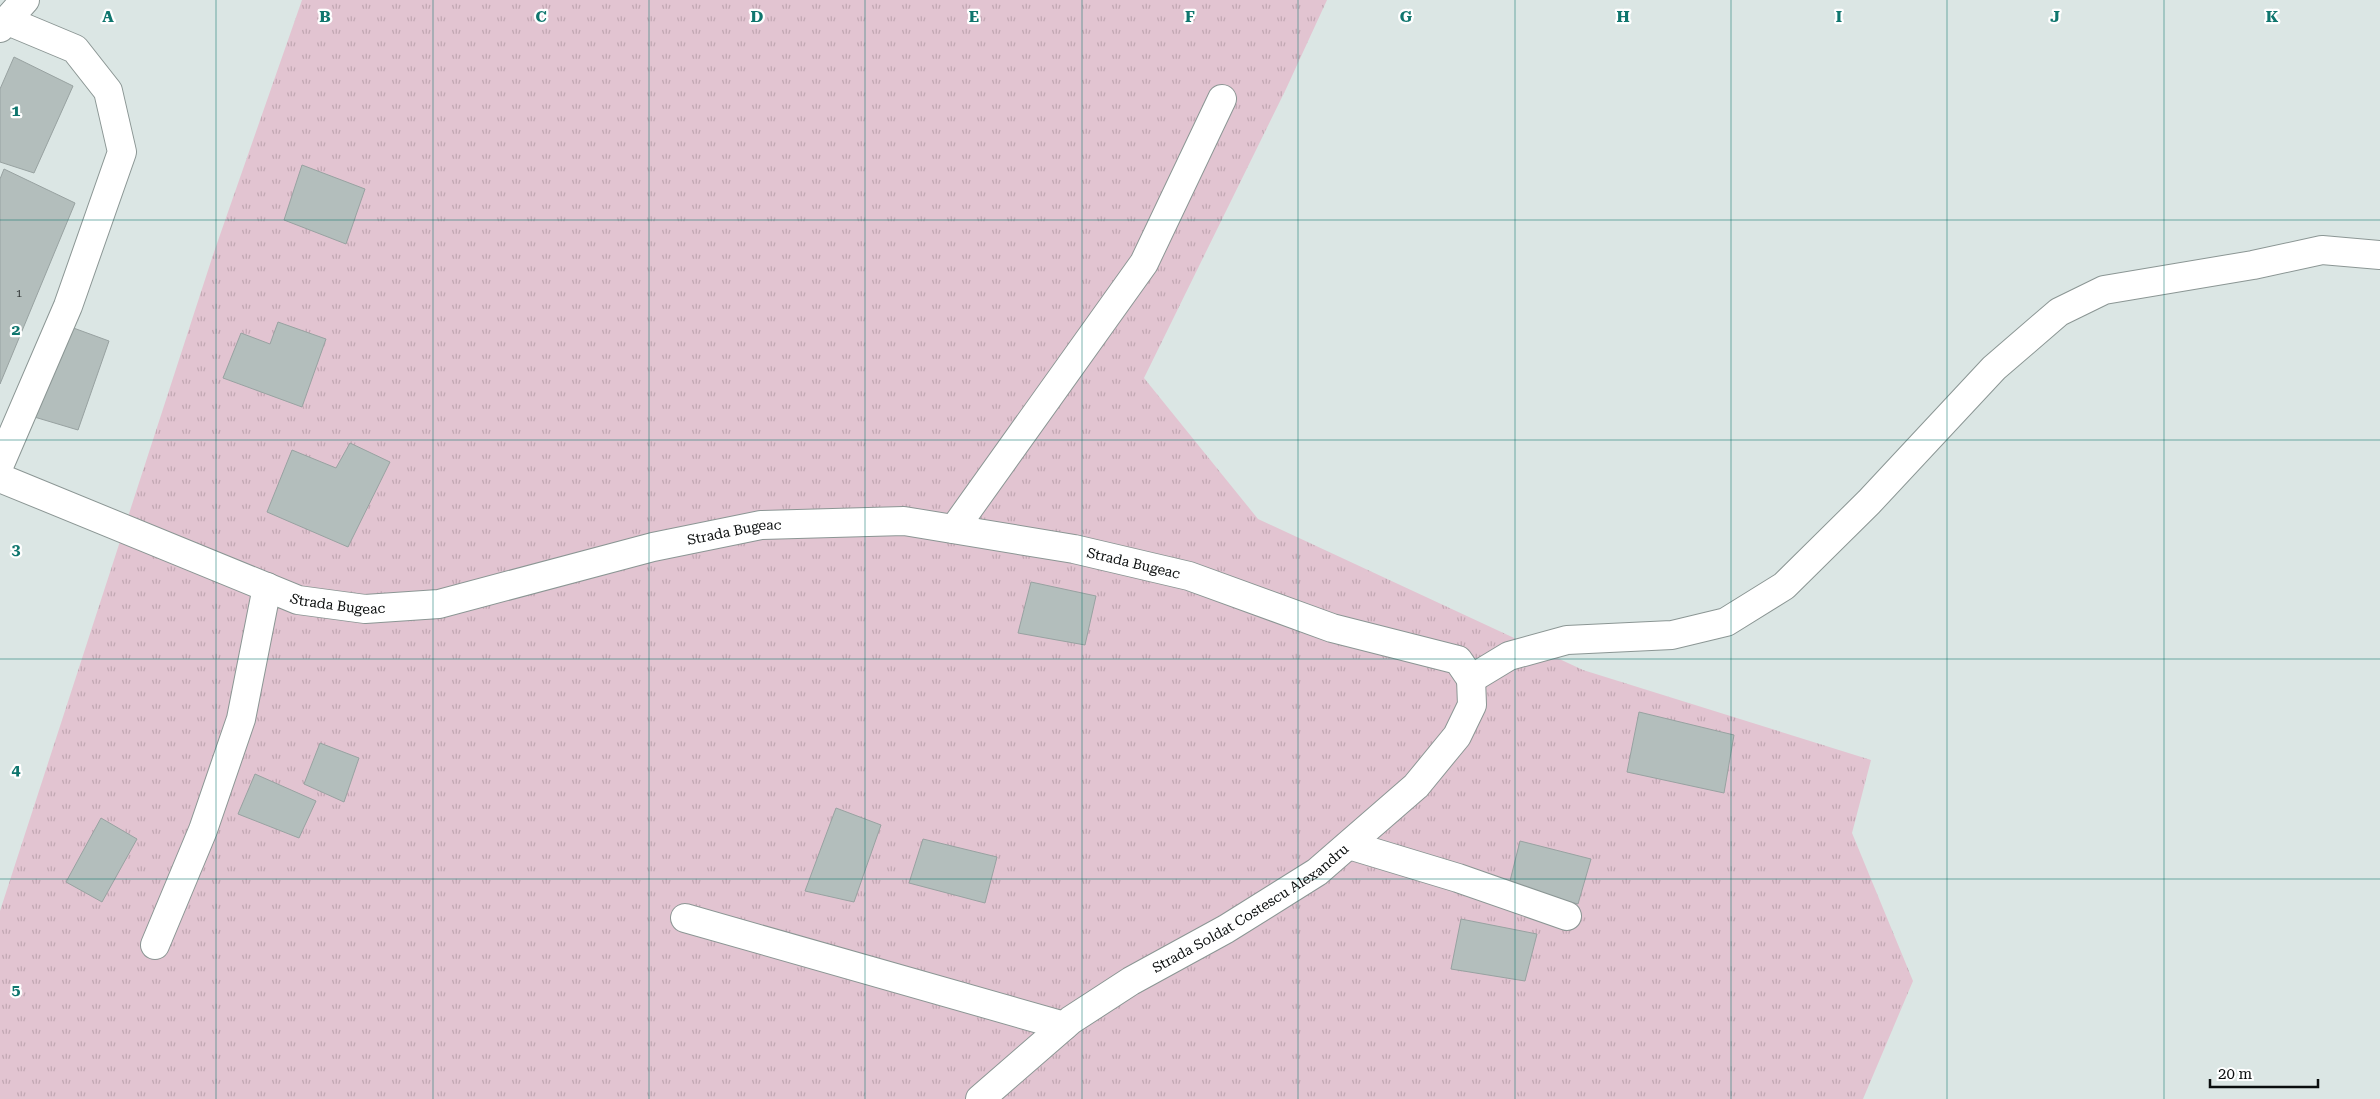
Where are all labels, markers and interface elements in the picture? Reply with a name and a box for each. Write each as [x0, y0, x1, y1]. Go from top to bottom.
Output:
text: A [102, 7, 114, 26]
text: B [319, 7, 331, 26]
text: C [535, 7, 547, 26]
text: D [751, 7, 764, 26]
text: E [969, 7, 979, 26]
text: F [1185, 7, 1195, 26]
text: G [1400, 7, 1413, 26]
text: H [1616, 7, 1630, 26]
text: I [1836, 7, 1842, 26]
text: J [2050, 7, 2060, 26]
text: K [2266, 7, 2279, 26]
text: 1 [12, 101, 21, 120]
house number: 1 [16, 287, 22, 300]
text: 2 [12, 320, 21, 339]
street label: Strada Bugeac [686, 516, 782, 548]
text: 3 [12, 540, 21, 559]
street label: Strada Bugeac [1085, 544, 1182, 582]
street label: Strada Bugeac [288, 590, 386, 617]
text: 4 [12, 760, 21, 779]
street label: Strada Soldat Costescu Alexandru [1149, 840, 1352, 976]
text: 5 [12, 980, 21, 999]
scale bar [2210, 1056, 2318, 1088]
text: 20 m [2218, 1065, 2253, 1083]

